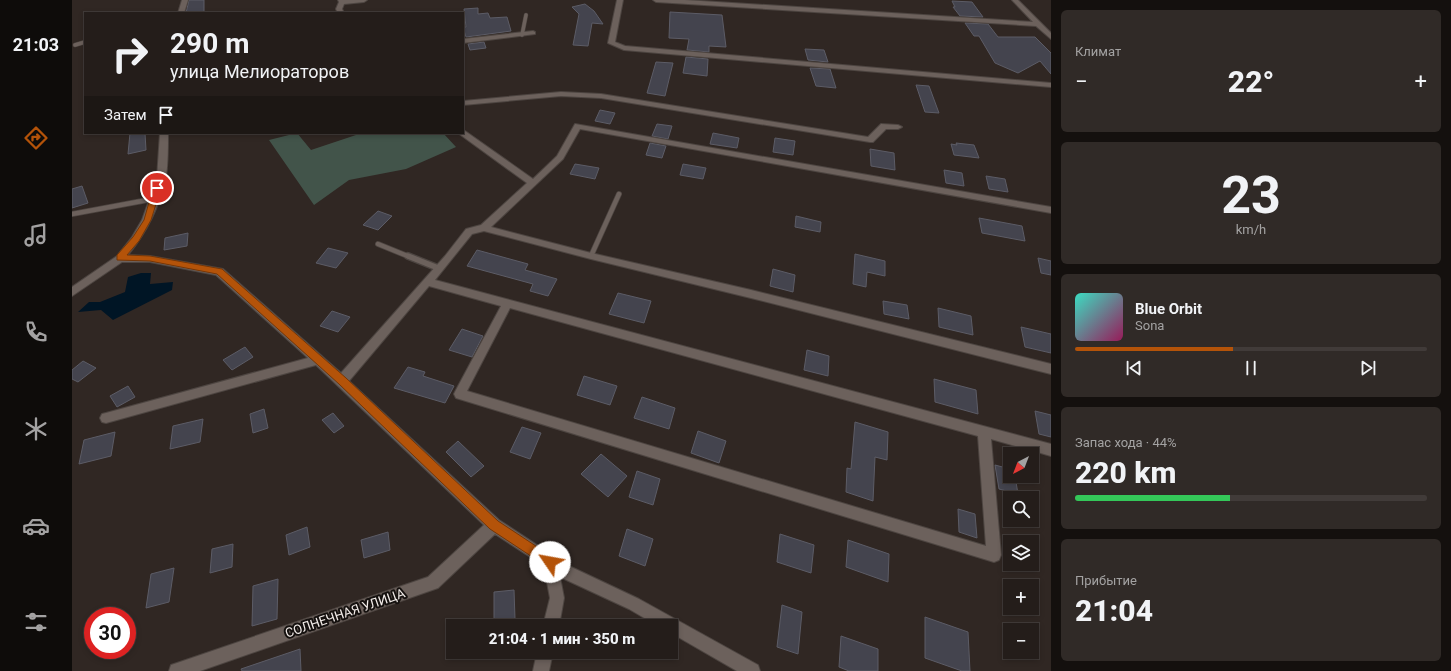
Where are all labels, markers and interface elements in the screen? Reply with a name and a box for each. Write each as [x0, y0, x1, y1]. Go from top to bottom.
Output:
text: 290 m [170, 27, 249, 60]
icon: right [104, 28, 156, 80]
text: 21:03 [13, 34, 59, 55]
text: Климат [1075, 44, 1121, 59]
text: улица Мелиораторов [170, 61, 349, 82]
text: 22° [1228, 64, 1274, 99]
text: − [1075, 69, 1088, 94]
text: + [1415, 69, 1427, 94]
icon: arrive [155, 104, 177, 126]
text: Затем [104, 106, 147, 124]
icon: directions [22, 124, 50, 152]
text: 23 [1221, 165, 1281, 226]
pin [140, 171, 174, 205]
icon: arrive [146, 177, 168, 199]
icon: music [22, 221, 50, 249]
text: km/h [1236, 222, 1266, 237]
text: Blue Orbit [1135, 300, 1202, 318]
icon: phone [22, 318, 50, 346]
text: Sona [1135, 318, 1164, 333]
icon: previous [1123, 357, 1145, 379]
icon: pause [1240, 357, 1262, 379]
icon: next [1357, 357, 1379, 379]
icon: climate [22, 415, 50, 443]
text: Запас хода · 44% [1075, 435, 1177, 450]
north arrow [1003, 447, 1039, 483]
map controls [1003, 447, 1039, 659]
text: 220 km [1075, 455, 1177, 490]
button: search [1003, 491, 1039, 527]
icon: car [22, 512, 50, 540]
button: layers [1003, 535, 1039, 571]
position arrow [529, 541, 571, 583]
text: Прибытие [1075, 573, 1137, 588]
button: + [1003, 579, 1039, 615]
street label: СОЛНЕЧНАЯ УЛИЦА [283, 585, 407, 641]
text: 21:04 [1075, 593, 1153, 628]
speed limit sign: 30 [84, 607, 136, 659]
icon: filters [22, 608, 50, 636]
button: − [1003, 623, 1039, 659]
text: 21:04 · 1 мин · 350 m [489, 630, 635, 648]

